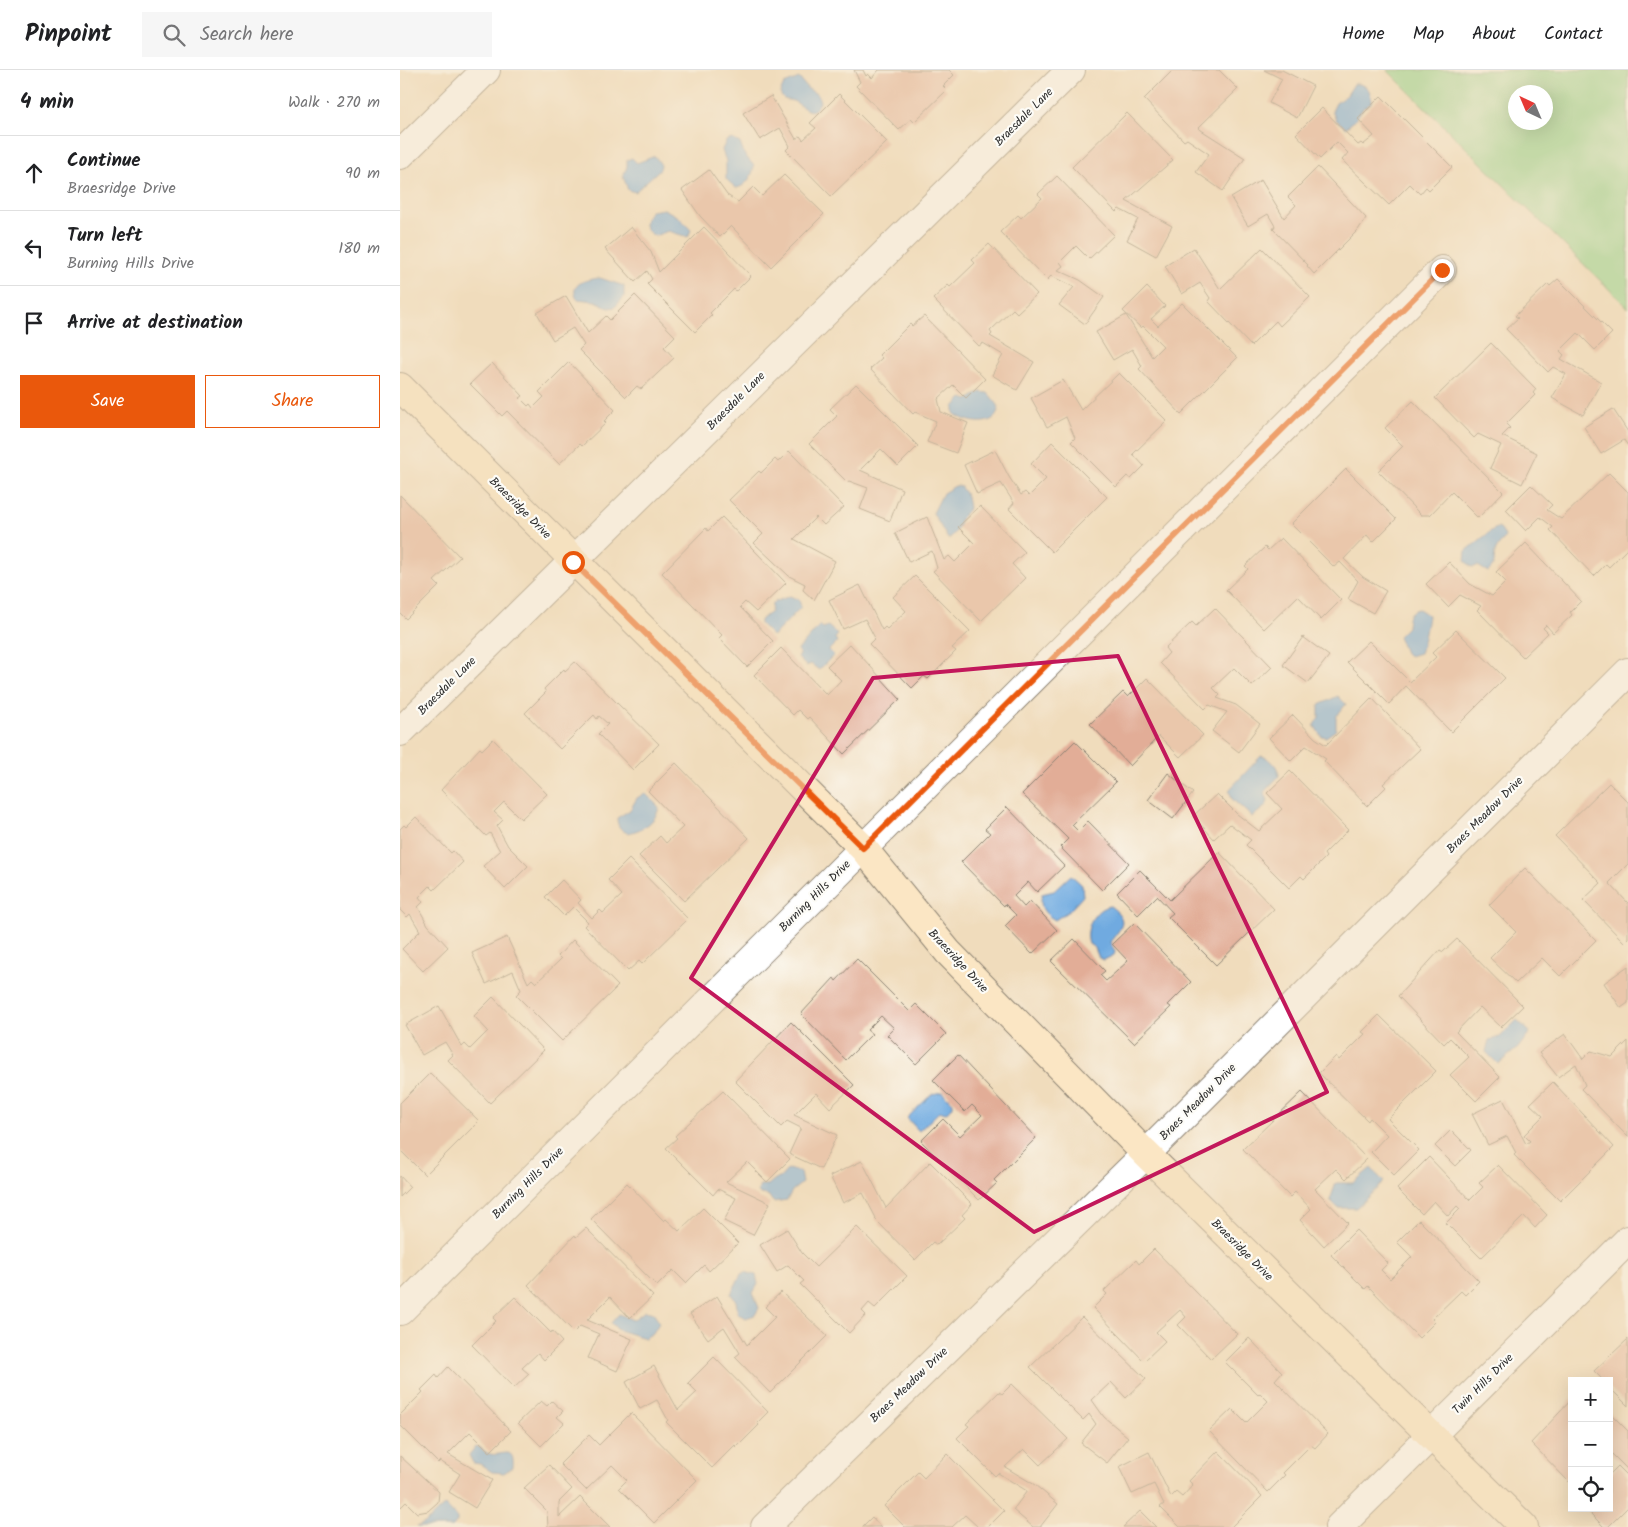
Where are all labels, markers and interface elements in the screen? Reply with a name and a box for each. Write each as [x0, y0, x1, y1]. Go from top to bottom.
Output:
search box [142, 12, 492, 57]
text: Pinpoint [25, 15, 112, 54]
text: Search here [200, 20, 294, 50]
text: Home [1342, 20, 1385, 49]
text: Map [1413, 20, 1444, 49]
text: About [1472, 20, 1516, 49]
text: Contact [1544, 20, 1603, 49]
icon: search [160, 21, 188, 49]
street label: Braesdale Lane [990, 83, 1058, 151]
north arrow [1508, 85, 1553, 130]
text: 4 min [20, 86, 74, 119]
text: Walk · 270 m [288, 90, 380, 115]
text: Continue [67, 146, 140, 176]
icon: ahead [20, 159, 48, 187]
text: 90 m [345, 161, 380, 186]
text: Braesridge Drive [67, 176, 176, 201]
text: Turn left [67, 221, 142, 251]
icon: left [20, 234, 48, 262]
text: 180 m [338, 236, 380, 261]
text: Burning Hills Drive [67, 251, 194, 276]
route end [1431, 259, 1454, 282]
text: Arrive at destination [67, 308, 243, 338]
icon: arrive [20, 309, 48, 337]
street label: Braesdale Lane [702, 367, 770, 435]
button: Save [20, 375, 195, 428]
button: Share [205, 375, 380, 428]
street label: Braesridge Drive [484, 472, 556, 544]
route start [562, 551, 585, 574]
street label: Braesdale Lane [413, 652, 481, 720]
street label: Braes Meadow Drive [1442, 772, 1528, 858]
street label: Burning Hills Drive [775, 855, 856, 936]
street label: Braesridge Drive [923, 925, 993, 998]
street label: Braes Meadow Drive [1155, 1059, 1241, 1145]
street label: Burning Hills Drive [488, 1142, 569, 1223]
street label: Braesridge Drive [1206, 1214, 1278, 1286]
street label: Braes Meadow Drive [866, 1342, 953, 1427]
street label: Twin Hills Drive [1448, 1348, 1519, 1419]
map controls [1568, 1377, 1613, 1512]
button: + [1568, 1377, 1613, 1422]
button: − [1568, 1422, 1613, 1467]
button: locate [1568, 1467, 1613, 1512]

